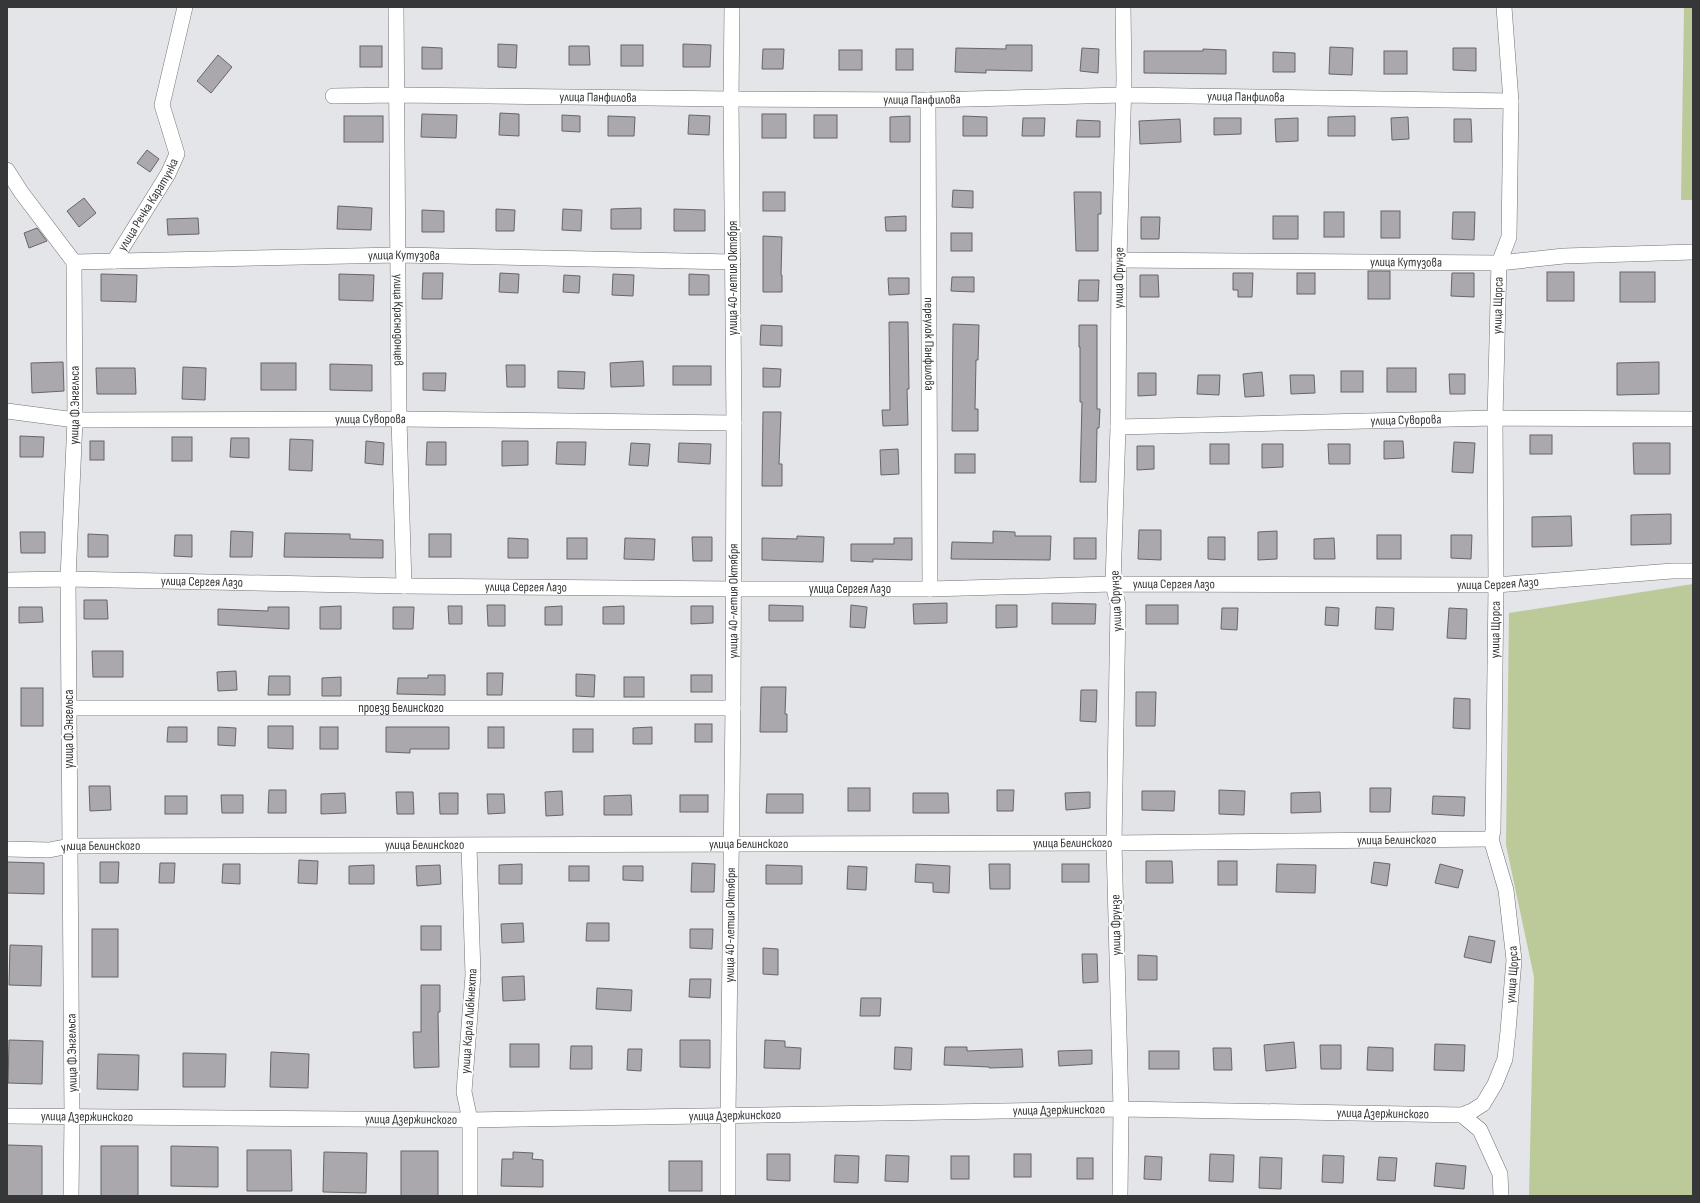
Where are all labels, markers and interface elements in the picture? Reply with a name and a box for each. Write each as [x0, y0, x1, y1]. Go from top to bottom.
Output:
street label: улица Панфилова [1207, 88, 1285, 105]
street label: улица Панфилова [559, 89, 637, 106]
street label: улица Панфилова [883, 91, 961, 108]
street label: улица Речка Каратунка [114, 156, 182, 254]
street label: улица 40-летия Октября [725, 221, 741, 335]
street label: улица Кутузова [368, 247, 440, 264]
street label: улица Фрунзе [1111, 247, 1127, 309]
street label: улица Кутузова [1370, 254, 1442, 271]
street label: улица Краснодонцев [390, 274, 407, 366]
street label: улица Щорса [1489, 277, 1507, 334]
street label: переулок Панфилова [921, 297, 937, 391]
street label: улица Ф.Энгельса [66, 366, 83, 445]
street label: улица Суворова [335, 411, 406, 427]
street label: улица Суворова [1370, 411, 1442, 429]
street label: улица 40-летия Октября [725, 543, 742, 659]
street label: улица Фрунзе [1106, 570, 1126, 632]
street label: улица Сергея Лазо [161, 573, 243, 591]
street label: улица Сергея Лазо [1457, 574, 1539, 593]
street label: улица Сергея Лазо [1133, 576, 1215, 592]
street label: улица Сергея Лазо [485, 579, 567, 595]
street label: улица Сергея Лазо [809, 581, 891, 597]
street label: улица Щорса [1487, 601, 1504, 658]
street label: улица Ф.Энгельса [61, 690, 77, 768]
street label: проезд Белинского [358, 700, 444, 716]
street label: улица Белинского [1357, 832, 1436, 848]
street label: улица Белинского [1033, 835, 1112, 851]
street label: улица Белинского [709, 836, 788, 852]
street label: улица Белинского [385, 837, 464, 853]
street label: улица Белинского [60, 838, 140, 856]
street label: улица 40-летия Октября [722, 867, 739, 983]
street label: улица Фрунзе [1107, 894, 1125, 956]
street label: улица Щорса [1502, 945, 1522, 1004]
street label: улица Карла Либкнехта [457, 968, 481, 1074]
street label: улица Ф.Энгельса [63, 1013, 81, 1093]
street label: улица Дзержинского [1013, 1101, 1105, 1119]
street label: улица Дзержинского [1336, 1105, 1429, 1122]
street label: улица Дзержинского [689, 1107, 781, 1124]
street label: улица Дзержинского [41, 1108, 133, 1125]
street label: улица Дзержинского [365, 1111, 457, 1128]

